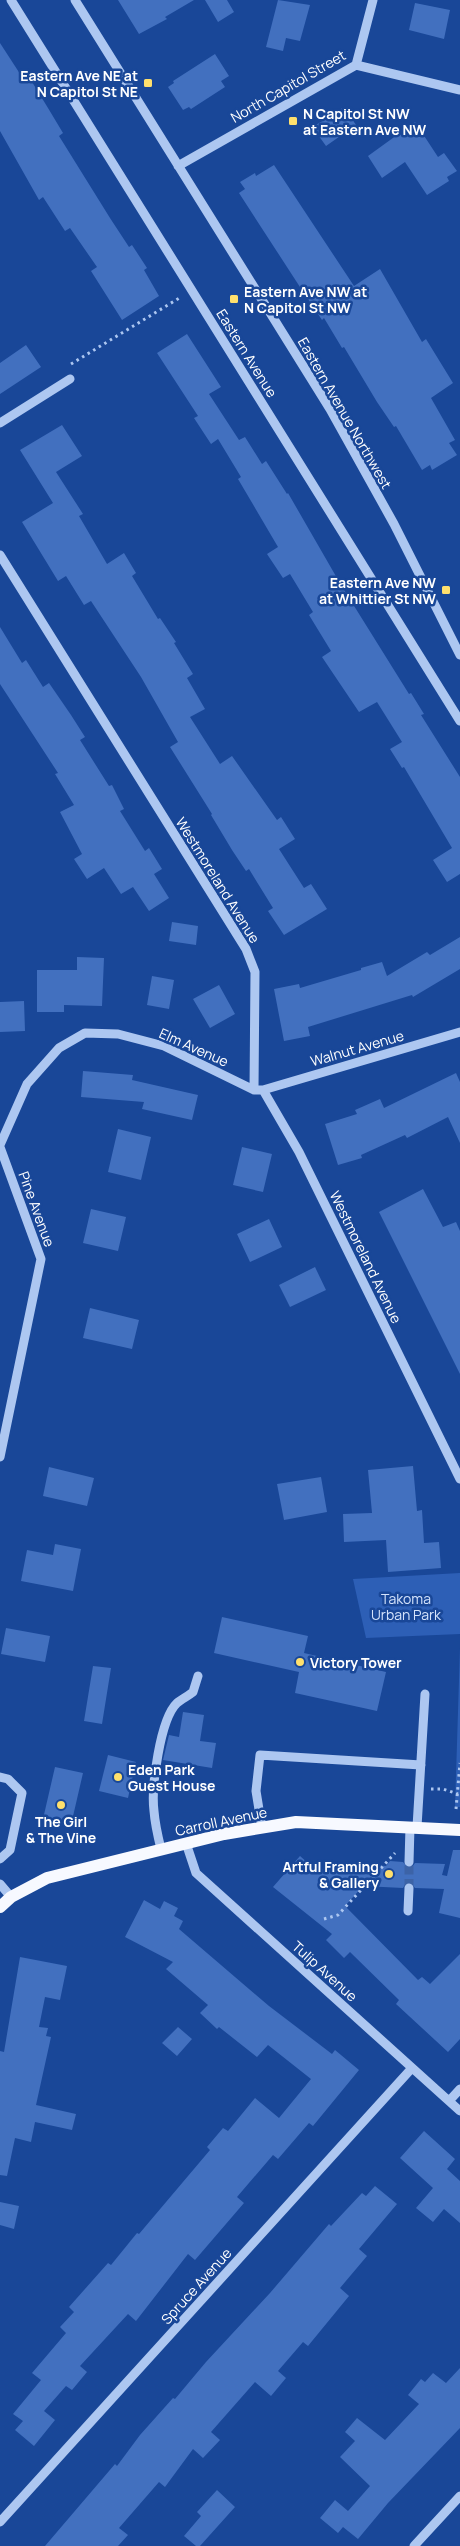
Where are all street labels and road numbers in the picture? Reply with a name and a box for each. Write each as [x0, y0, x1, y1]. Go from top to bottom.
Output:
street label: North Capitol Street [227, 45, 349, 127]
street label: Eastern Avenue [212, 305, 282, 401]
street label: Eastern Avenue Northwest [294, 334, 396, 493]
street label: Westmoreland Avenue [172, 814, 264, 946]
street label: Elm Avenue [156, 1023, 232, 1071]
street label: Walnut Avenue [308, 1026, 406, 1070]
street label: Pine Avenue [15, 1169, 59, 1249]
street label: Westmoreland Avenue [326, 1188, 406, 1326]
street label: Carroll Avenue [173, 1802, 269, 1840]
street label: Tulip Avenue [288, 1937, 362, 2005]
street label: Spruce Avenue [157, 2244, 235, 2328]

